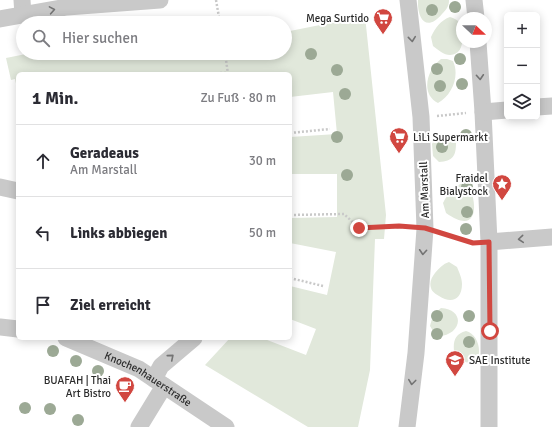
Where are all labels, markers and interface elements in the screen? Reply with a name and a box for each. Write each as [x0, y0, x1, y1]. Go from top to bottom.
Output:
one-way arrow [49, 6, 55, 14]
supermarket icon: Mega Surtido [372, 7, 394, 35]
place label: Mega Surtido [306, 12, 369, 25]
north arrow [456, 12, 492, 48]
map controls [504, 12, 540, 120]
button: + [504, 12, 540, 48]
search box [16, 16, 292, 60]
icon: search [30, 27, 52, 49]
text: Hier suchen [62, 29, 138, 47]
one-way arrow [408, 36, 417, 42]
button: − [504, 48, 540, 84]
one-way arrow [476, 74, 485, 80]
button: layers [504, 84, 540, 120]
text: 1 Min. [32, 88, 78, 109]
text: Zu Fuß · 80 m [200, 90, 276, 106]
supermarket icon: LiLi Supermarkt [388, 126, 410, 154]
place label: LiLi Supermarkt [413, 131, 488, 144]
text: Geradeaus [70, 144, 139, 162]
icon: ahead [32, 150, 54, 172]
text: 30 m [249, 153, 276, 169]
street label: Am Marstall [417, 161, 432, 219]
text: Am Marstall [70, 162, 137, 178]
place label: Fraidel Bialystock [440, 172, 488, 198]
place icon: Fraidel Bialystock [491, 173, 513, 201]
route end [350, 219, 368, 237]
icon: left [32, 222, 54, 244]
text: Links abbiegen [70, 224, 167, 242]
text: 50 m [249, 225, 276, 241]
one-way arrow [518, 235, 524, 244]
one-way arrow [419, 249, 428, 255]
icon: arrive [32, 294, 54, 316]
text: Ziel erreicht [70, 296, 151, 314]
route start [481, 322, 499, 340]
street label: Knochenhauerstraße [102, 349, 194, 409]
school or university icon: SAE Institute [444, 349, 466, 377]
place label: SAE Institute [469, 354, 531, 367]
one-way arrow [166, 355, 174, 362]
place label: BUAFAH | Thai Art Bistro [44, 374, 111, 400]
cafe icon: BUAFAH | Thai Art Bistro [114, 375, 136, 403]
one-way arrow [408, 379, 417, 385]

